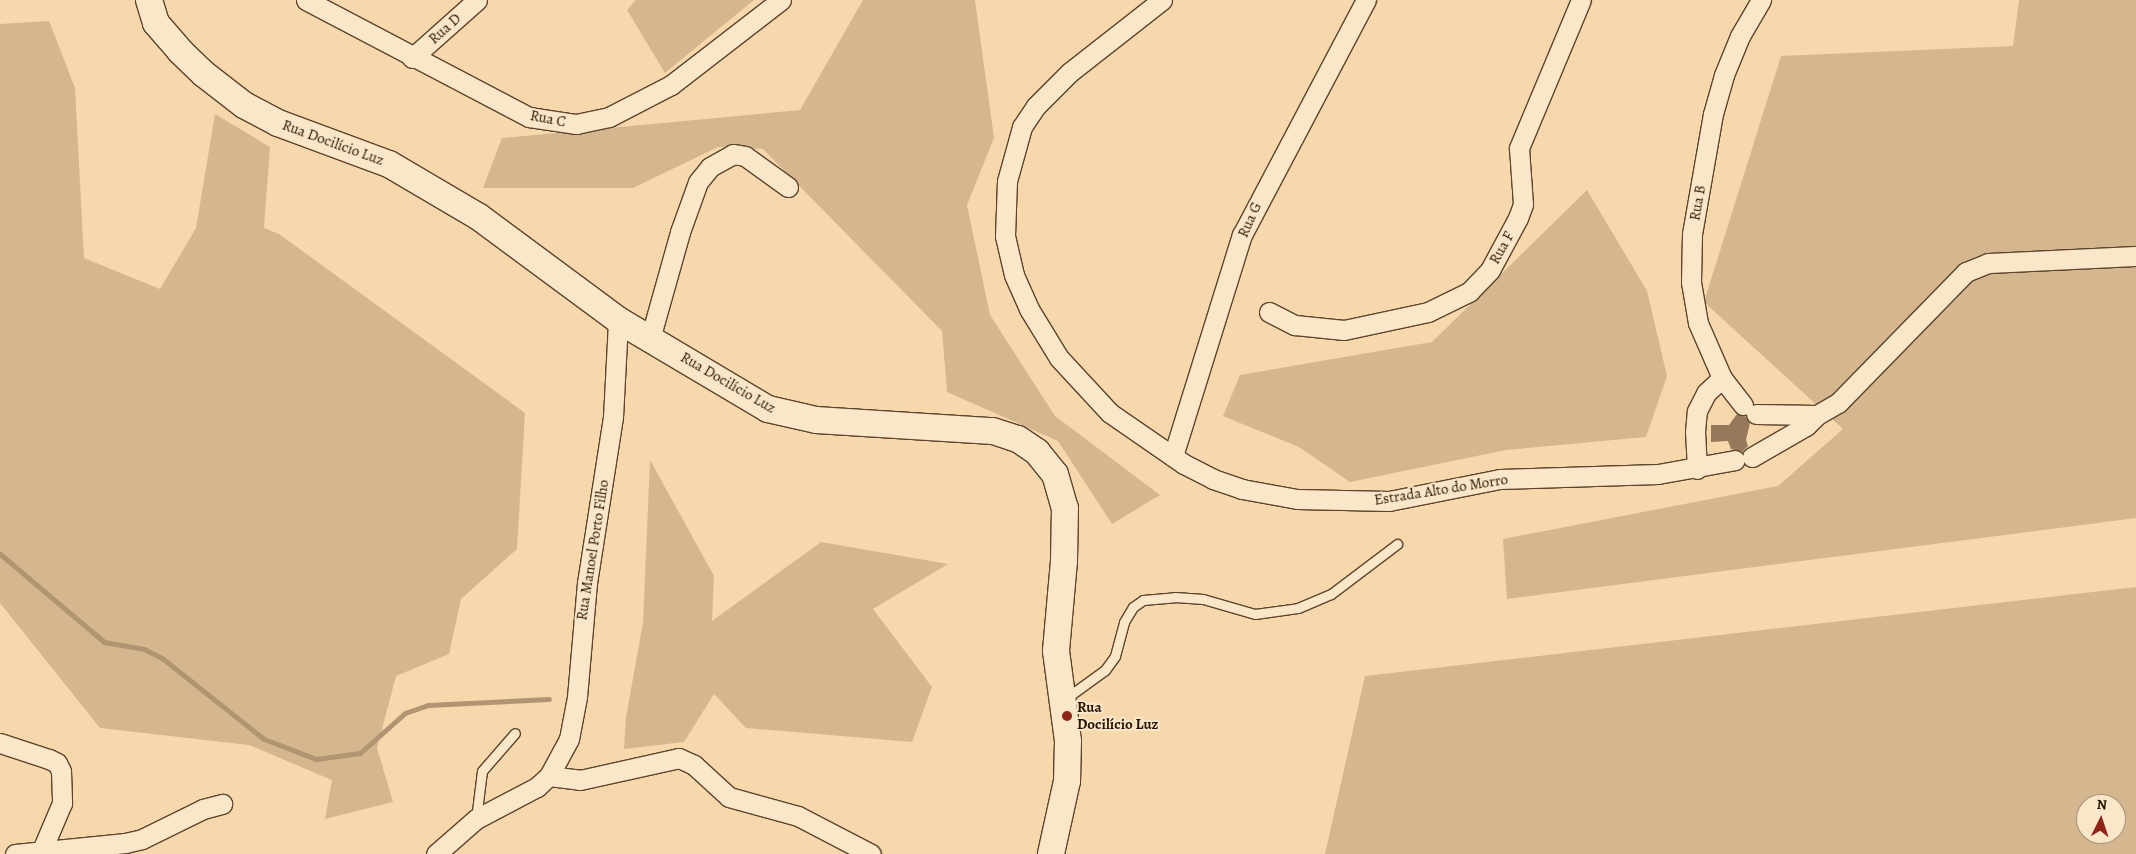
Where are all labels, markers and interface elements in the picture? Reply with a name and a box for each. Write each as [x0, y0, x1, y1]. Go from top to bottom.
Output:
street label: Rua D [425, 10, 465, 48]
street label: Rua C [529, 107, 567, 131]
street label: Rua Docilício Luz [280, 116, 386, 170]
street label: Rua B [1686, 184, 1710, 222]
street label: Rua G [1234, 200, 1266, 240]
street label: Rua F [1486, 229, 1518, 267]
street label: Rua Docilício Luz [677, 348, 779, 418]
street label: Estrada Alto do Morro [1373, 471, 1509, 509]
street label: Rua Manoel Porto Filho [573, 478, 613, 622]
place label: Rua Docilício Luz [1077, 698, 1158, 733]
marker: Rua Docilício Luz [1061, 710, 1073, 722]
north arrow [2076, 794, 2126, 844]
text: N [2096, 795, 2108, 814]

